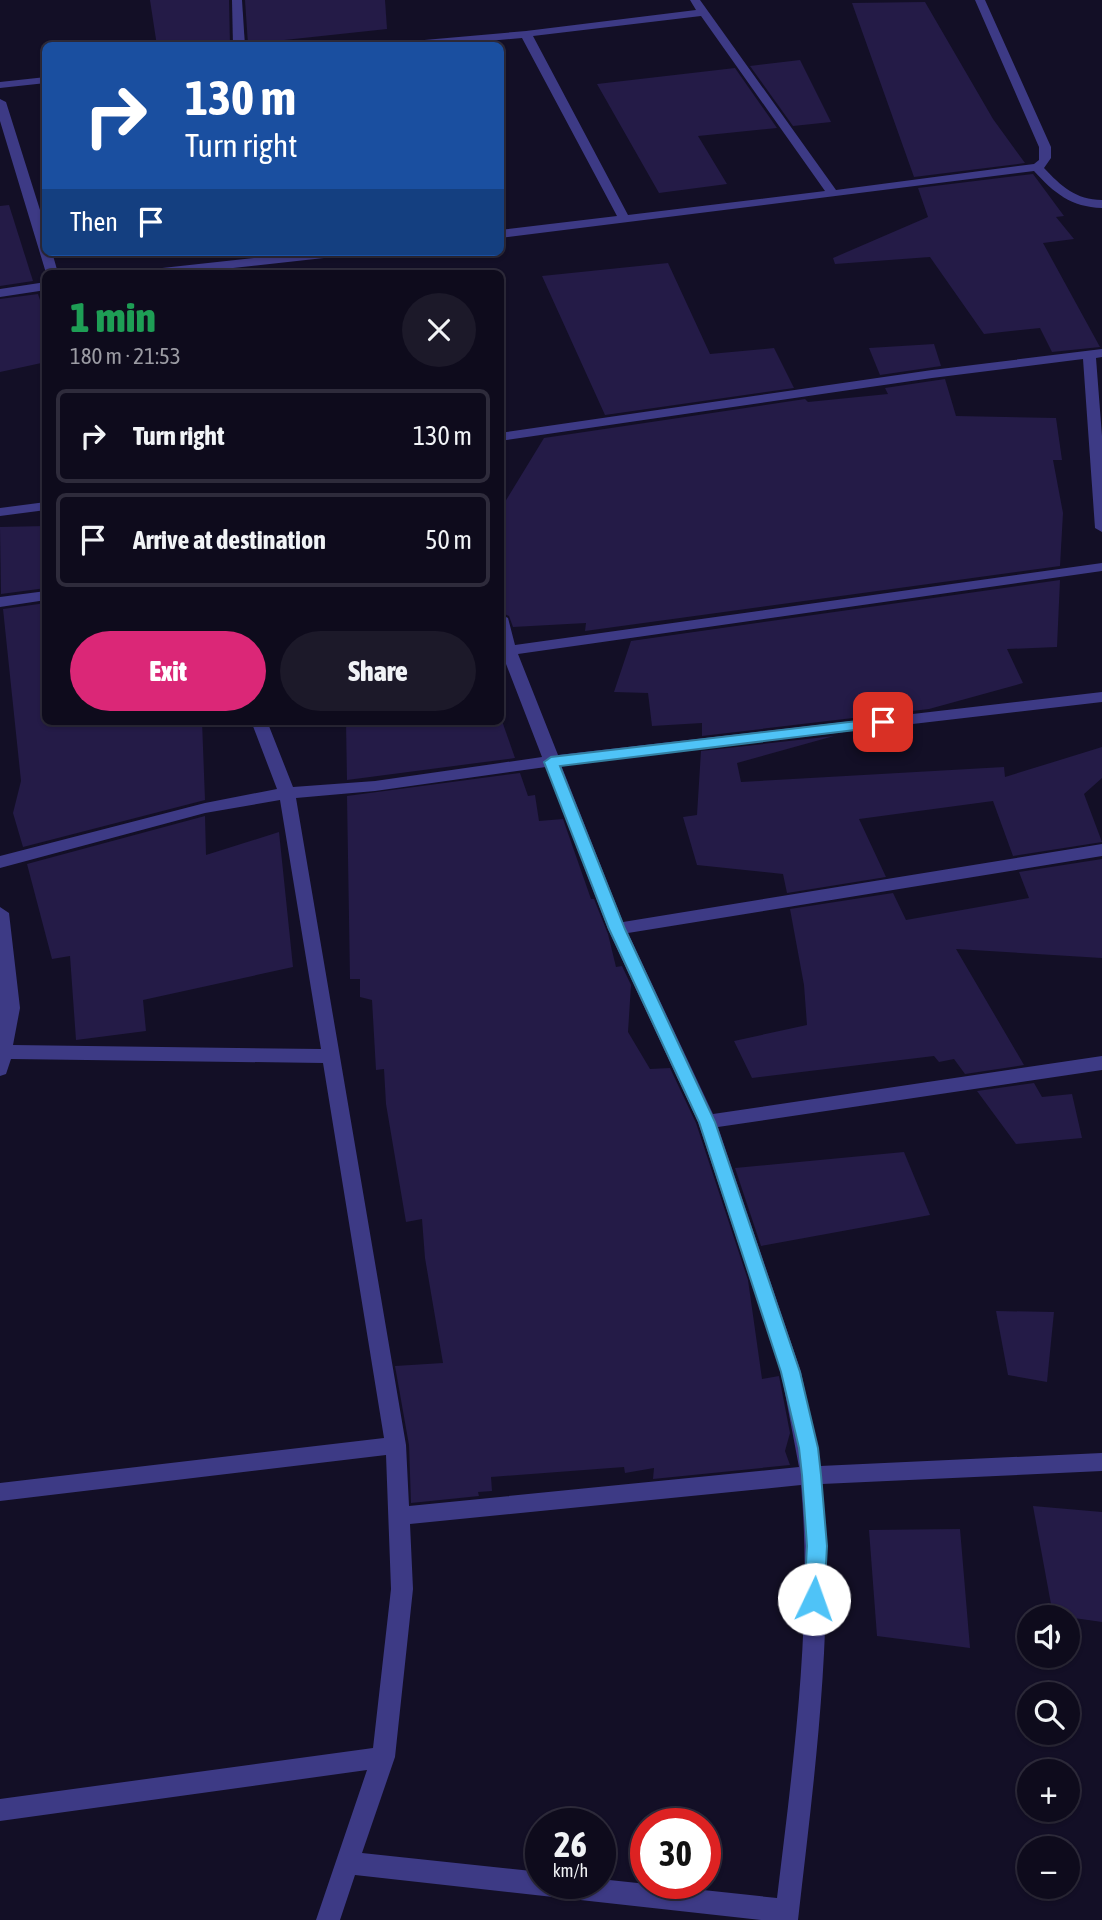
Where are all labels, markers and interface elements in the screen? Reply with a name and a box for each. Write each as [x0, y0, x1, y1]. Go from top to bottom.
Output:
text: 130 m [185, 69, 296, 125]
icon: right [70, 70, 161, 161]
text: Turn right [185, 127, 298, 164]
icon: arrive [132, 203, 170, 241]
text: Then [70, 207, 118, 237]
text: 1 min [70, 293, 156, 341]
button: close [402, 293, 476, 367]
text: 180 m · 21:53 [70, 343, 181, 369]
icon: right [74, 417, 112, 455]
text: Turn right [133, 421, 224, 451]
text: 130 m [413, 421, 472, 451]
icon: arrive [74, 521, 112, 559]
text: Arrive at destination [133, 525, 326, 555]
text: 50 m [425, 525, 472, 555]
button: Exit [70, 631, 266, 711]
button: Share [280, 631, 476, 711]
pin [853, 692, 913, 752]
icon: arrive [864, 703, 902, 741]
position arrow [777, 1562, 851, 1636]
map controls [1017, 1605, 1080, 1899]
button: sound [1017, 1605, 1080, 1668]
button: search [1017, 1682, 1080, 1745]
button: + [1017, 1759, 1080, 1822]
speed limit sign: 30 [630, 1808, 721, 1899]
text: 26 [554, 1824, 587, 1864]
button: − [1017, 1836, 1080, 1899]
text: km/h [553, 1860, 588, 1881]

